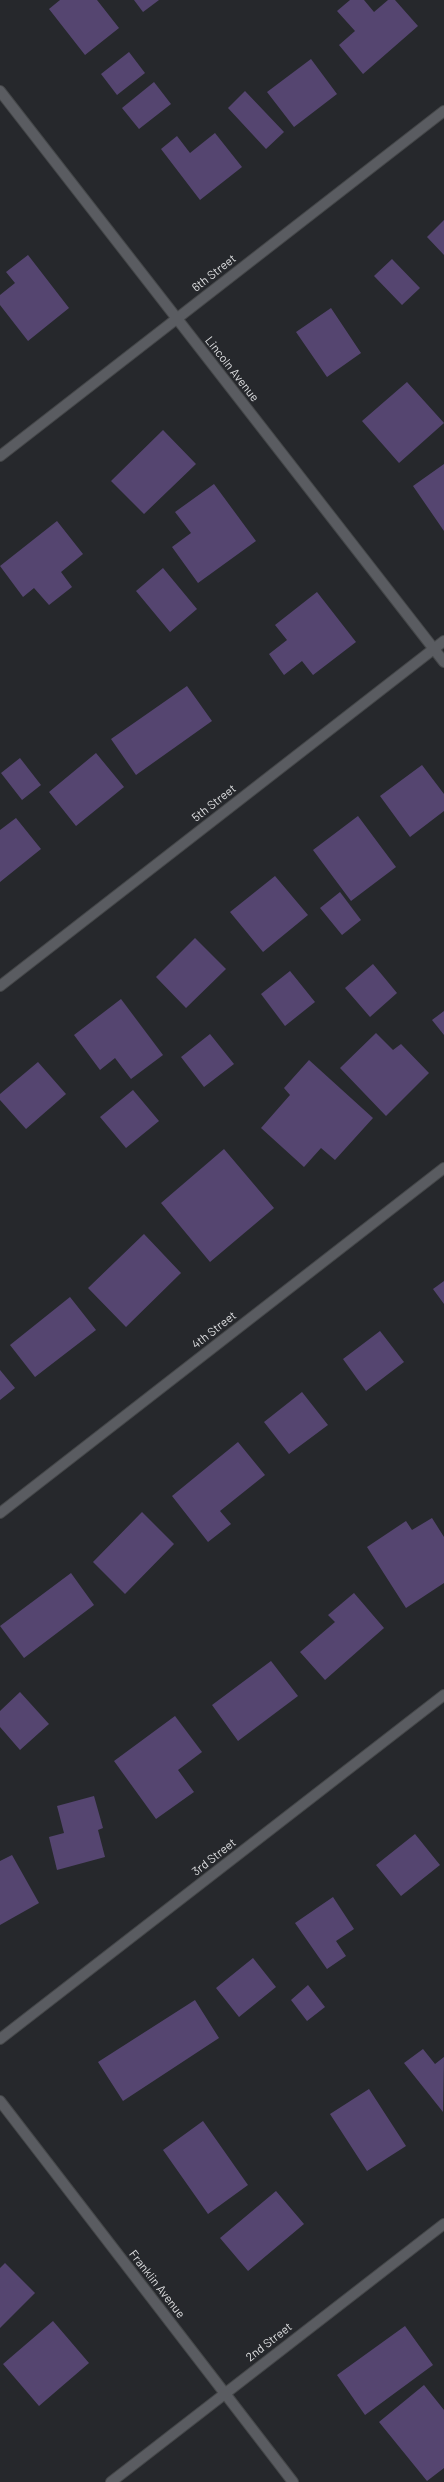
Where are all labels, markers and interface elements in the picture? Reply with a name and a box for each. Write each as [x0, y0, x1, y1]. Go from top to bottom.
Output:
street label: 6th Street [189, 251, 239, 295]
street label: Lincoln Avenue [202, 334, 262, 404]
street label: 5th Street [189, 781, 239, 825]
street label: 4th Street [189, 1308, 239, 1352]
street label: 3rd Street [189, 1835, 239, 1879]
street label: Franklin Avenue [126, 2247, 188, 2321]
street label: 2nd Street [243, 2320, 295, 2364]

